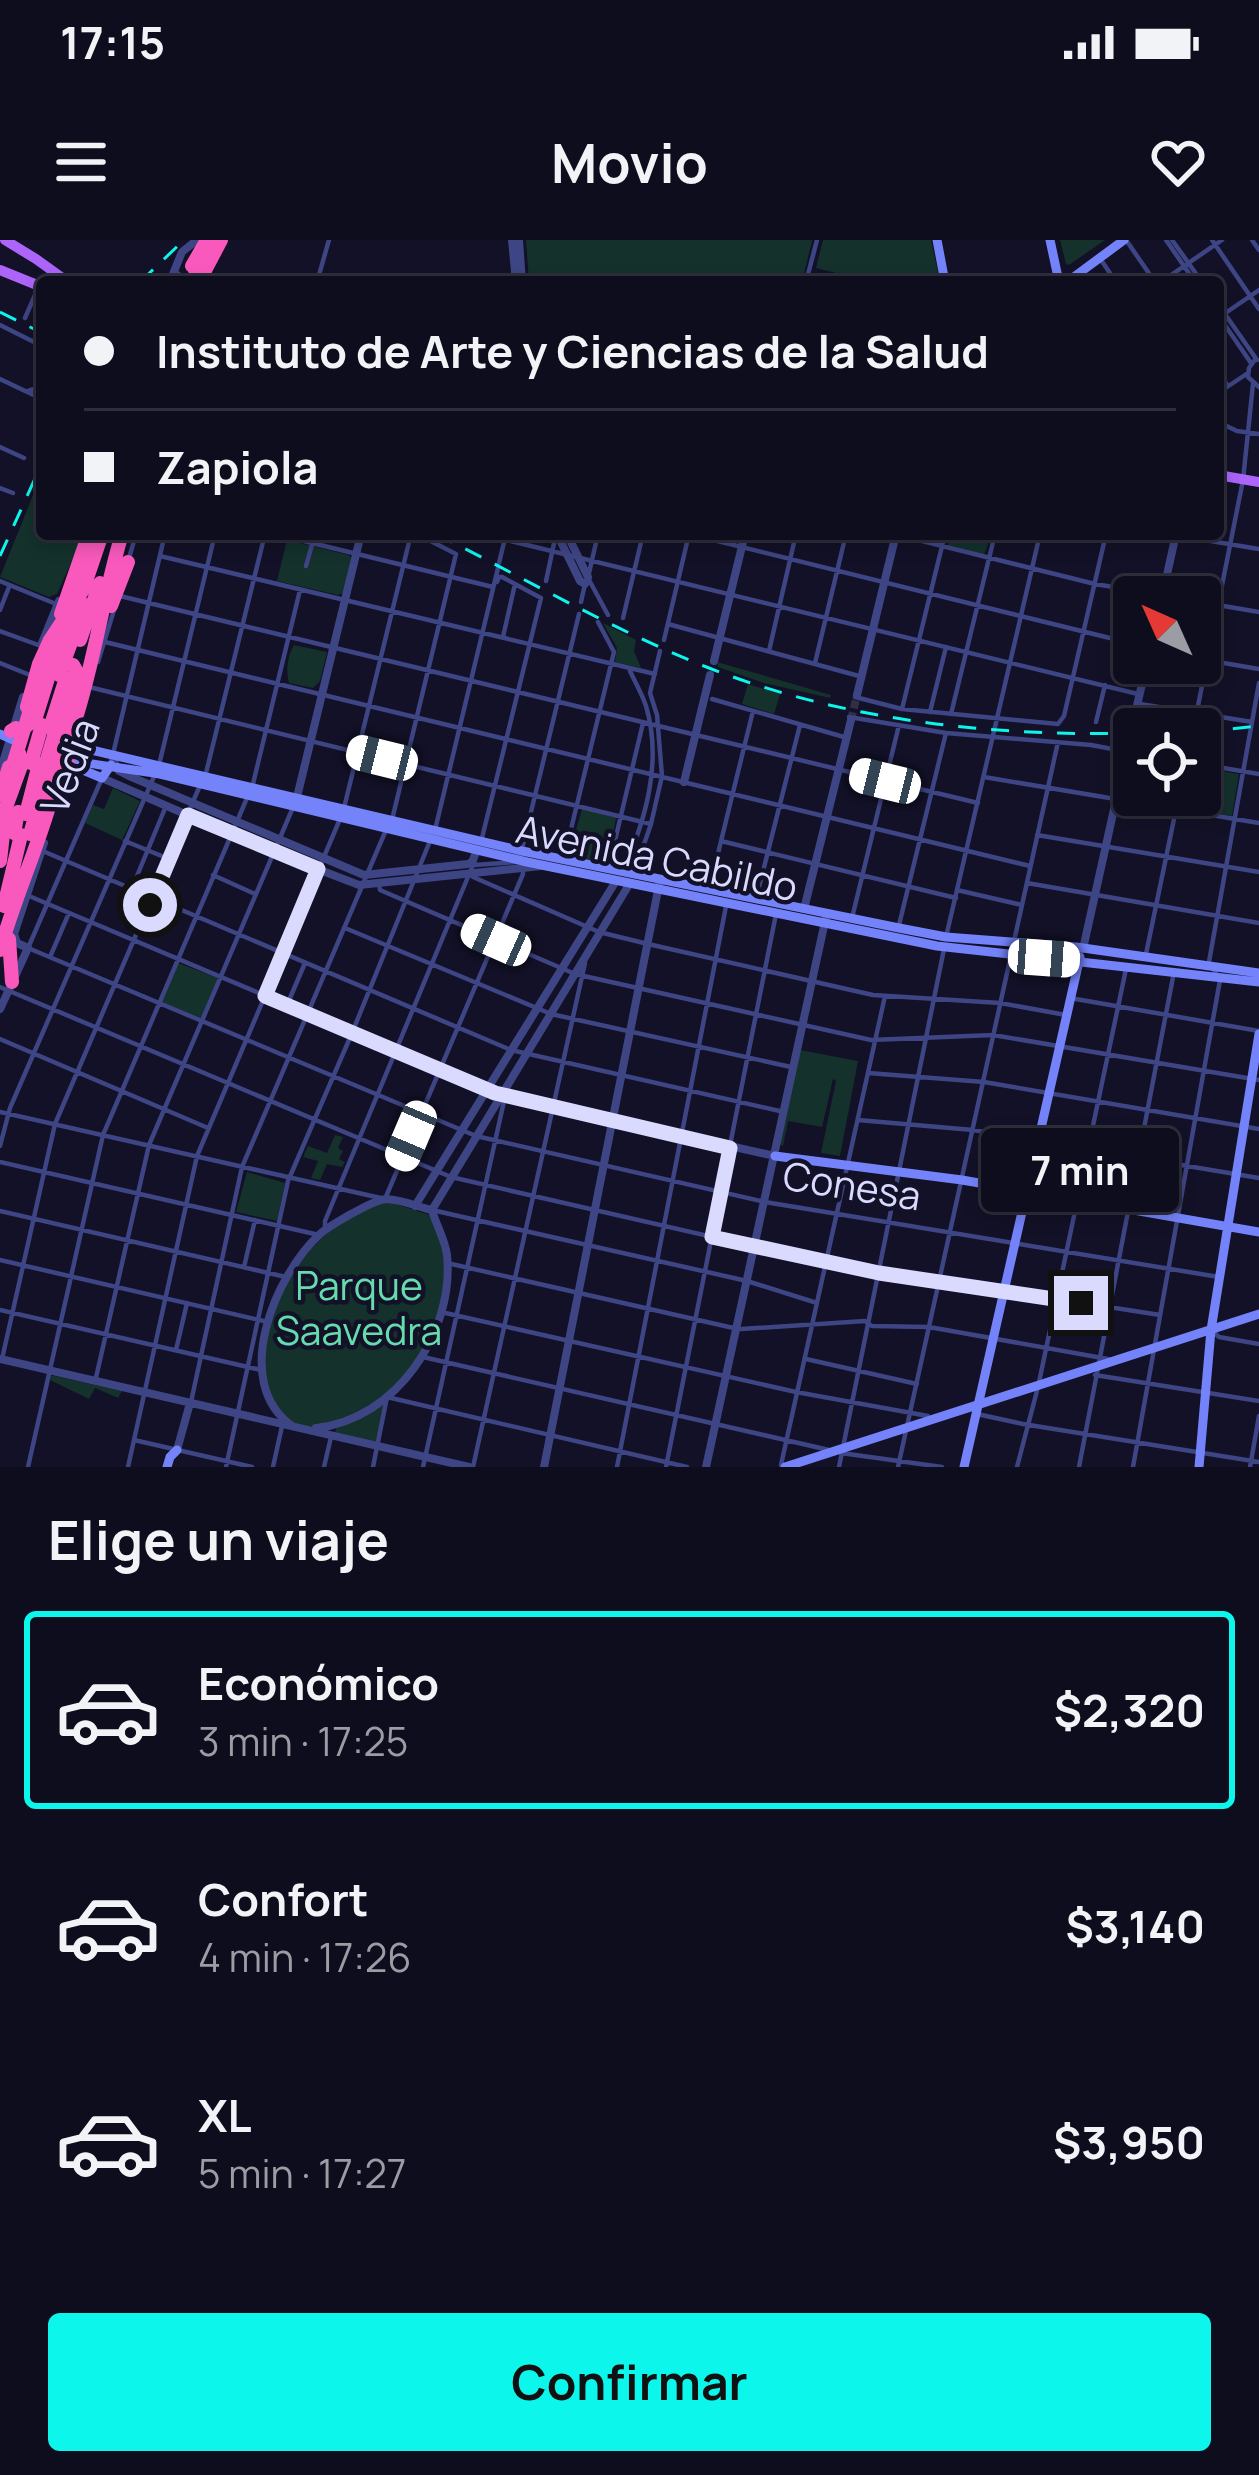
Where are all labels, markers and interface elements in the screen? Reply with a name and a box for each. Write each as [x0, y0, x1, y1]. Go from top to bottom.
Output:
text: 17:15 [60, 11, 165, 73]
text: Movio [551, 125, 708, 199]
icon: menu [48, 129, 114, 195]
icon: heart [1145, 129, 1211, 195]
text: Instituto de Arte y Ciencias de la Salud [156, 320, 989, 382]
text: Zapiola [156, 436, 318, 498]
north arrow [1113, 576, 1221, 684]
map controls [1113, 576, 1221, 816]
button: locate [1113, 708, 1221, 816]
street label: Vedia [26, 710, 112, 821]
car [343, 732, 421, 784]
car [846, 755, 924, 807]
street label: Avenida Cabildo [512, 801, 803, 913]
route start [123, 878, 177, 932]
car [456, 909, 536, 971]
car [1007, 938, 1081, 978]
car [380, 1096, 442, 1176]
callout: 7 min [982, 1129, 1180, 1213]
text: 7 min [1030, 1143, 1130, 1197]
street label: Conesa [779, 1147, 925, 1223]
park label: Parque Saavedra [276, 1258, 442, 1357]
route end [1054, 1276, 1108, 1330]
text: Elige un viaje [48, 1502, 389, 1576]
text: Económico [198, 1652, 439, 1714]
icon: car [54, 1656, 162, 1764]
text: $2,320 [1054, 1679, 1205, 1741]
text: 3 min · 17:25 [198, 1714, 408, 1768]
text: Confort [198, 1868, 369, 1930]
icon: car [54, 1872, 162, 1980]
text: $3,140 [1066, 1895, 1205, 1957]
text: 4 min · 17:26 [198, 1930, 411, 1984]
text: XL [198, 2084, 252, 2146]
icon: car [54, 2088, 162, 2196]
text: $3,950 [1053, 2111, 1205, 2173]
text: 5 min · 17:27 [198, 2146, 406, 2200]
button: Confirmar [48, 2313, 1211, 2451]

